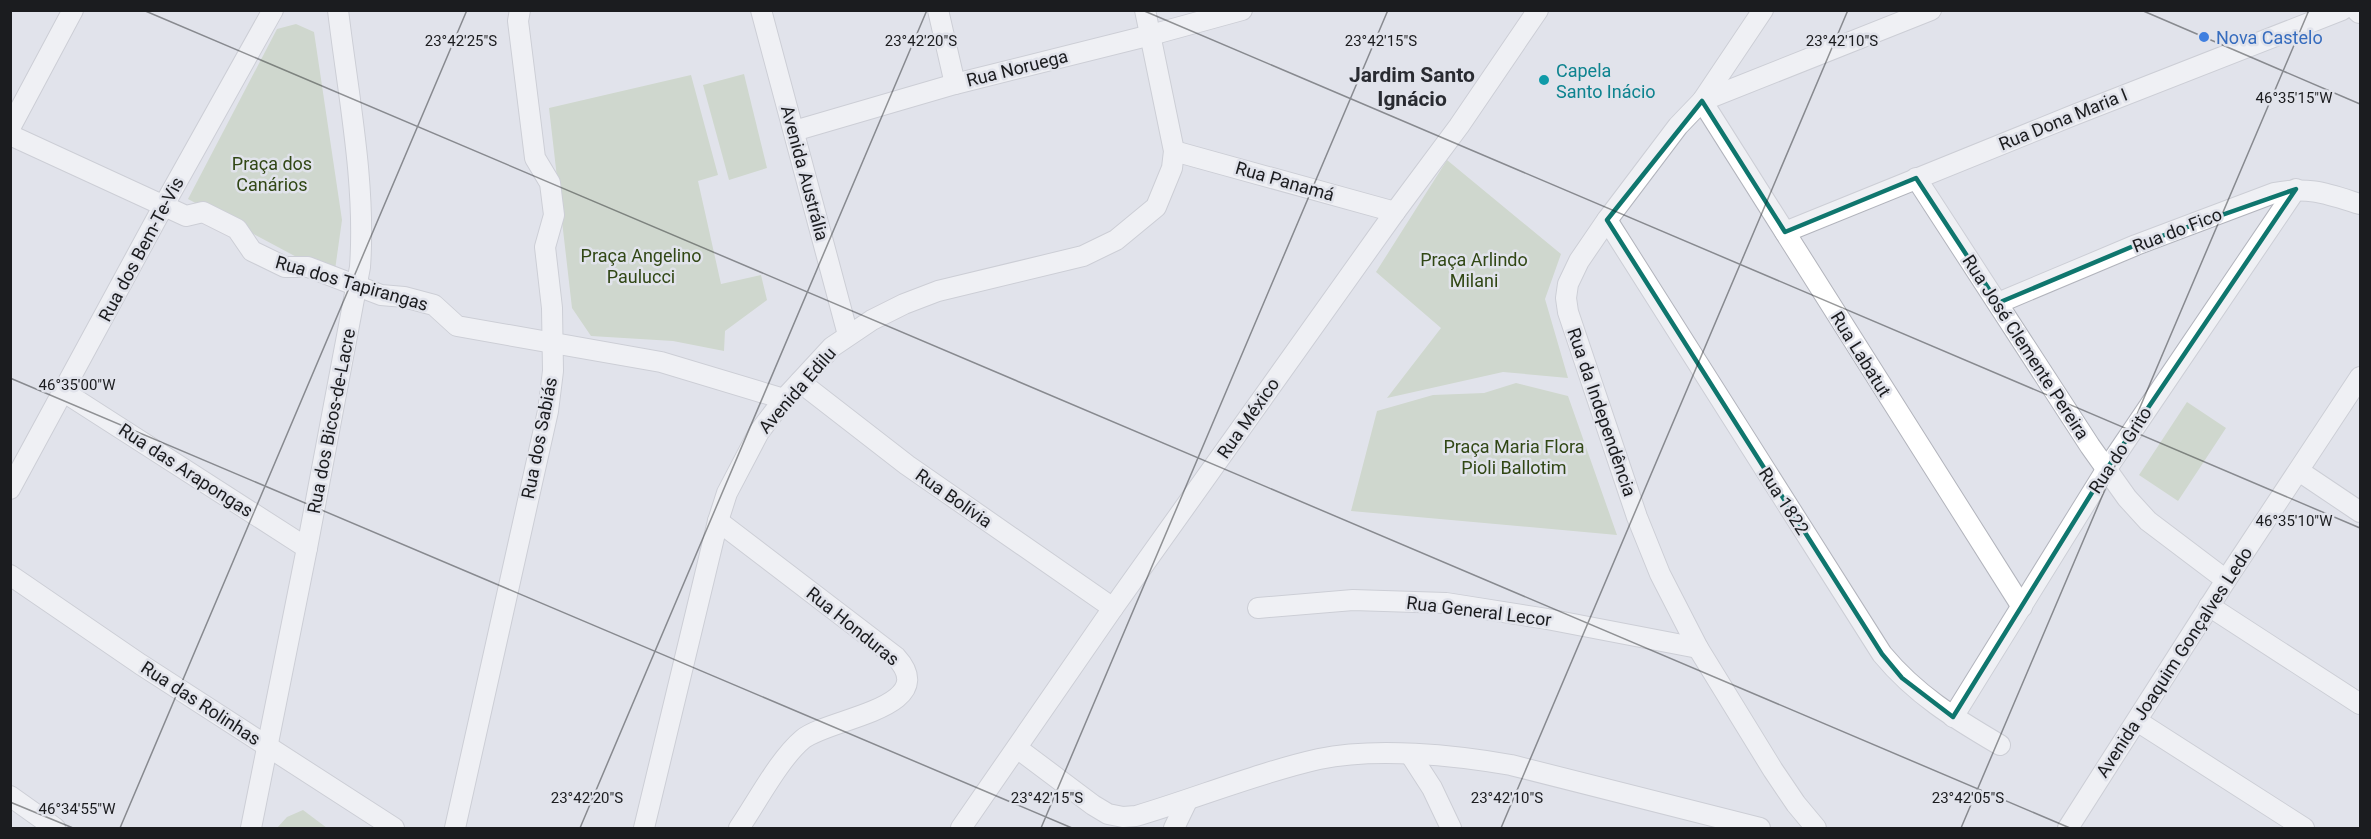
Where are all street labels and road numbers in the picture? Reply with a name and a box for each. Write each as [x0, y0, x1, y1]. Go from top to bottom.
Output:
street label: Rua Noruega [964, 45, 1070, 91]
street label: Rua Dona Maria I [1996, 84, 2130, 154]
street label: Avenida Austrália [777, 103, 833, 243]
street label: Rua Panamá [1233, 157, 1337, 205]
street label: Rua dos Bem-Te-Vis [94, 173, 188, 325]
street label: Rua do Fico [2129, 203, 2225, 257]
street label: Rua dos Tapirangas [273, 251, 431, 315]
street label: Rua José Clemente Pereira [1958, 251, 2094, 443]
street label: Rua Labatut [1827, 308, 1895, 401]
street label: Rua da Independência [1563, 325, 1641, 499]
street label: Rua dos Bicos-de-Lacre [303, 327, 359, 515]
street label: Avenida Edilu [754, 343, 840, 437]
street label: Rua México [1213, 374, 1283, 462]
street label: Rua dos Sabiás [517, 375, 561, 501]
street label: Rua do Grito [2084, 403, 2156, 497]
street label: Rua das Arapongas [115, 419, 257, 521]
street label: Rua Bolívia [912, 464, 996, 532]
street label: Rua 1822 [1755, 464, 1813, 538]
street label: Avenida Joaquim Gonçalves Ledo [2092, 543, 2256, 781]
street label: Rua Honduras [802, 582, 904, 670]
street label: Rua General Lecor [1405, 592, 1553, 630]
street label: Rua das Rolinhas [137, 657, 265, 749]

